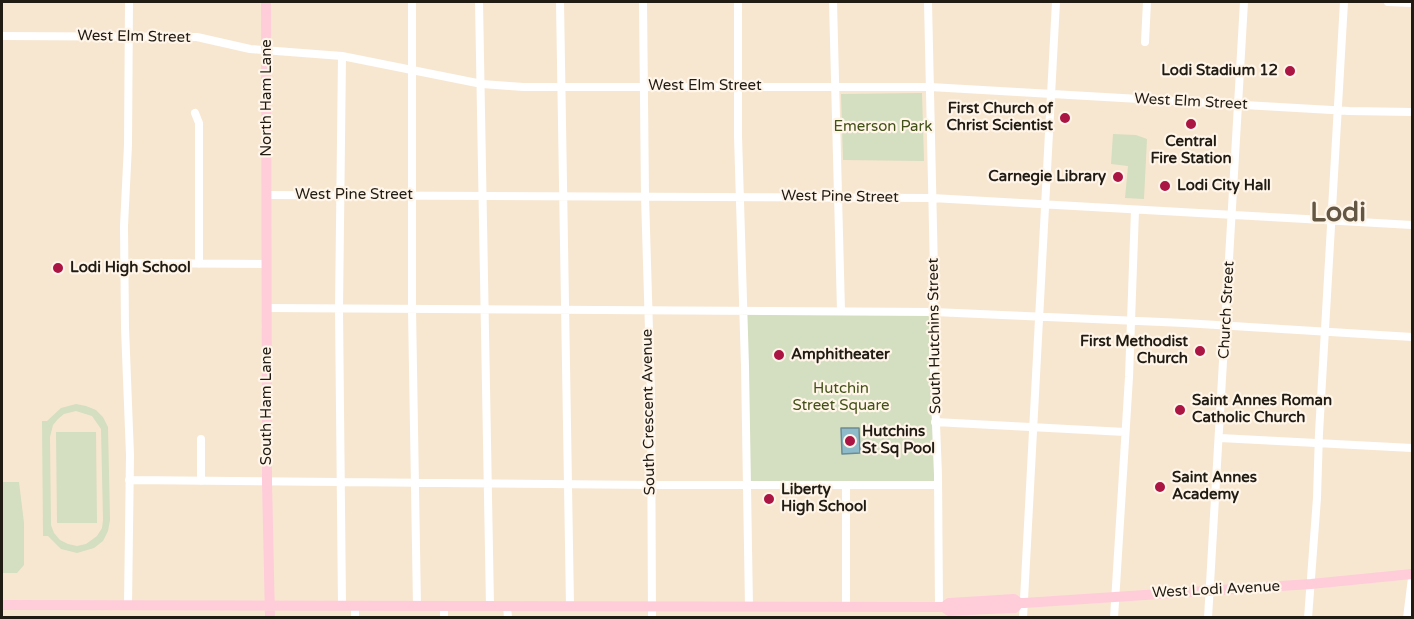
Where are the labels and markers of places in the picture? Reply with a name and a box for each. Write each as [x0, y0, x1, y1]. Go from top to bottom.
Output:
place label: Lodi Stadium 12 [1161, 62, 1278, 80]
marker: Lodi Stadium 12 [1283, 64, 1297, 78]
place label: First Church of Christ Scientist [946, 100, 1053, 135]
marker: First Church of Christ Scientist [1058, 111, 1072, 125]
marker: Central Fire Station [1184, 117, 1198, 131]
place label: Central Fire Station [1150, 133, 1232, 168]
place label: Carnegie Library [988, 168, 1106, 186]
marker: Carnegie Library [1111, 170, 1125, 184]
place label: Lodi City Hall [1177, 177, 1271, 195]
marker: Lodi City Hall [1158, 179, 1172, 193]
place label: Lodi High School [70, 259, 191, 277]
marker: Lodi High School [51, 261, 65, 275]
place label: First Methodist Church [1080, 333, 1188, 368]
marker: First Methodist Church [1193, 344, 1207, 358]
place label: Amphitheater [791, 346, 890, 364]
marker: Amphitheater [772, 348, 786, 362]
place label: Saint Annes Roman Catholic Church [1192, 392, 1332, 427]
marker: Saint Annes Roman Catholic Church [1173, 403, 1187, 417]
place label: Hutchins St Sq Pool [862, 423, 935, 458]
marker: Hutchins St Sq Pool [843, 434, 857, 448]
place label: Saint Annes Academy [1172, 469, 1257, 504]
marker: Saint Annes Academy [1153, 480, 1167, 494]
place label: Liberty High School [781, 481, 867, 516]
marker: Liberty High School [762, 492, 776, 506]

